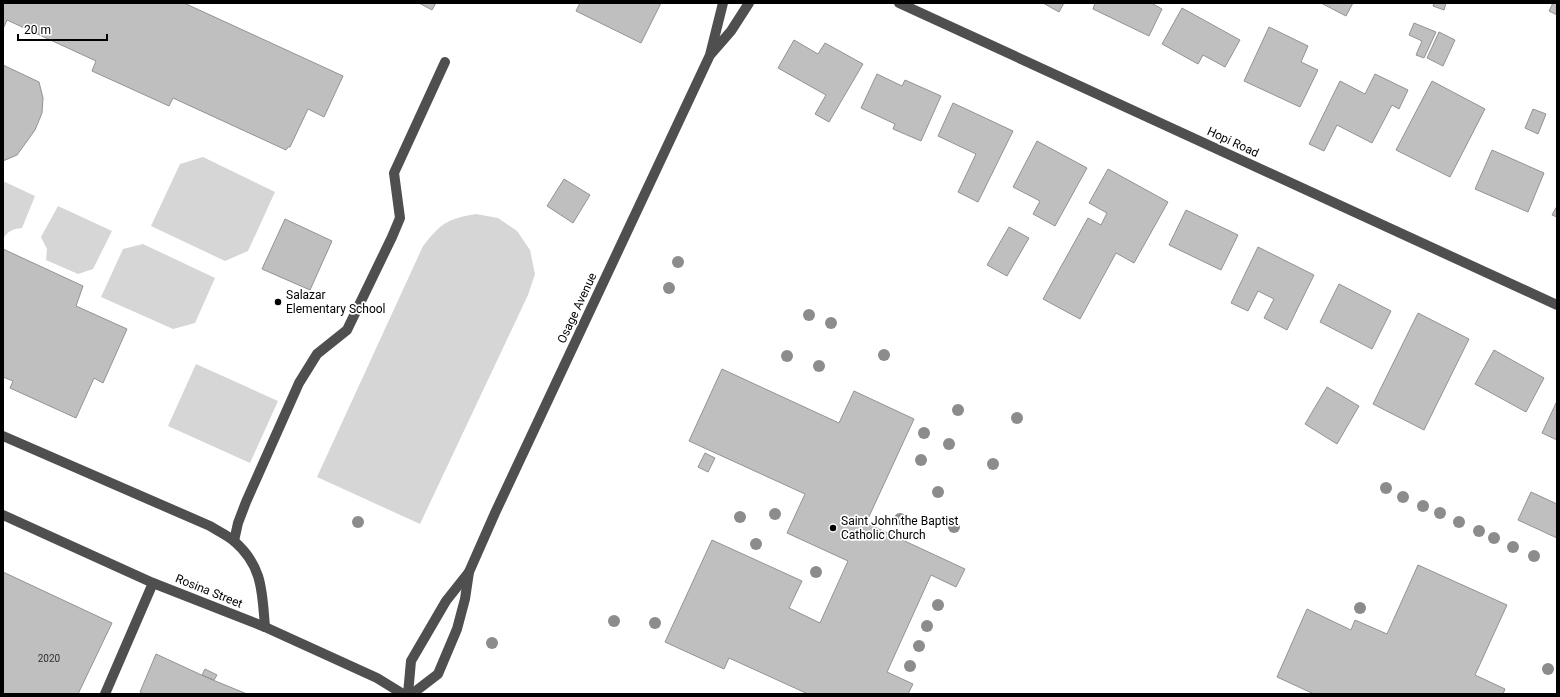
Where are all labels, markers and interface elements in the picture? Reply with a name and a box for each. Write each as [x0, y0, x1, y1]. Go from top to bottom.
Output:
scale bar [18, 16, 107, 42]
text: 20 m [24, 23, 51, 37]
street label: Hopi Road [1205, 124, 1261, 160]
street label: Osage Avenue [555, 270, 599, 346]
place label: Salazar Elementary School [286, 288, 386, 316]
marker: Salazar Elementary School [273, 297, 283, 307]
place label: Saint John the Baptist Catholic Church [841, 514, 958, 542]
marker: Saint John the Baptist Catholic Church [828, 523, 838, 533]
street label: Rosina Street [173, 571, 245, 611]
house number: 2020 [38, 653, 61, 664]

